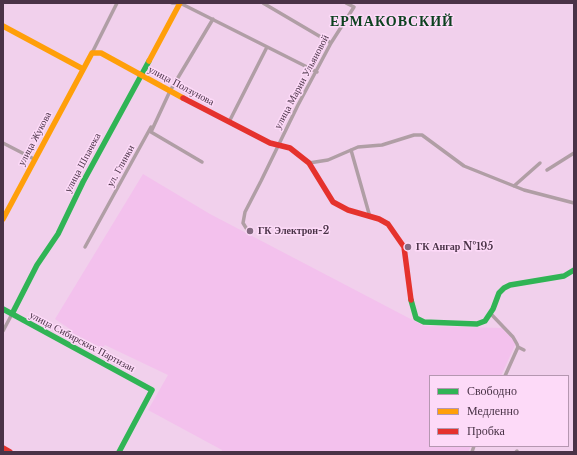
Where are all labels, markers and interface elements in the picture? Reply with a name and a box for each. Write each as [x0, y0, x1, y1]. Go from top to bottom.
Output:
district label: ЕРМАКОВСКИЙ [330, 14, 454, 30]
street label: улица Марии Ульяновой [272, 33, 332, 131]
street label: улица Ползунова [146, 64, 216, 108]
street label: улица Жукова [16, 110, 54, 168]
street label: улица Шпачека [62, 131, 104, 195]
street label: ул. Глинки [105, 143, 137, 189]
place label: ГК Электрон-2 [258, 225, 329, 237]
marker: ГК Электрон-2 [245, 226, 255, 236]
place label: ГК Ангар №195 [416, 241, 493, 253]
marker: ГК Ангар №195 [403, 242, 413, 252]
street label: улица Сибирских Партизан [27, 309, 137, 375]
legend [429, 375, 569, 447]
text: Свободно [467, 383, 517, 398]
text: Медленно [467, 403, 519, 418]
text: Пробка [467, 423, 505, 438]

